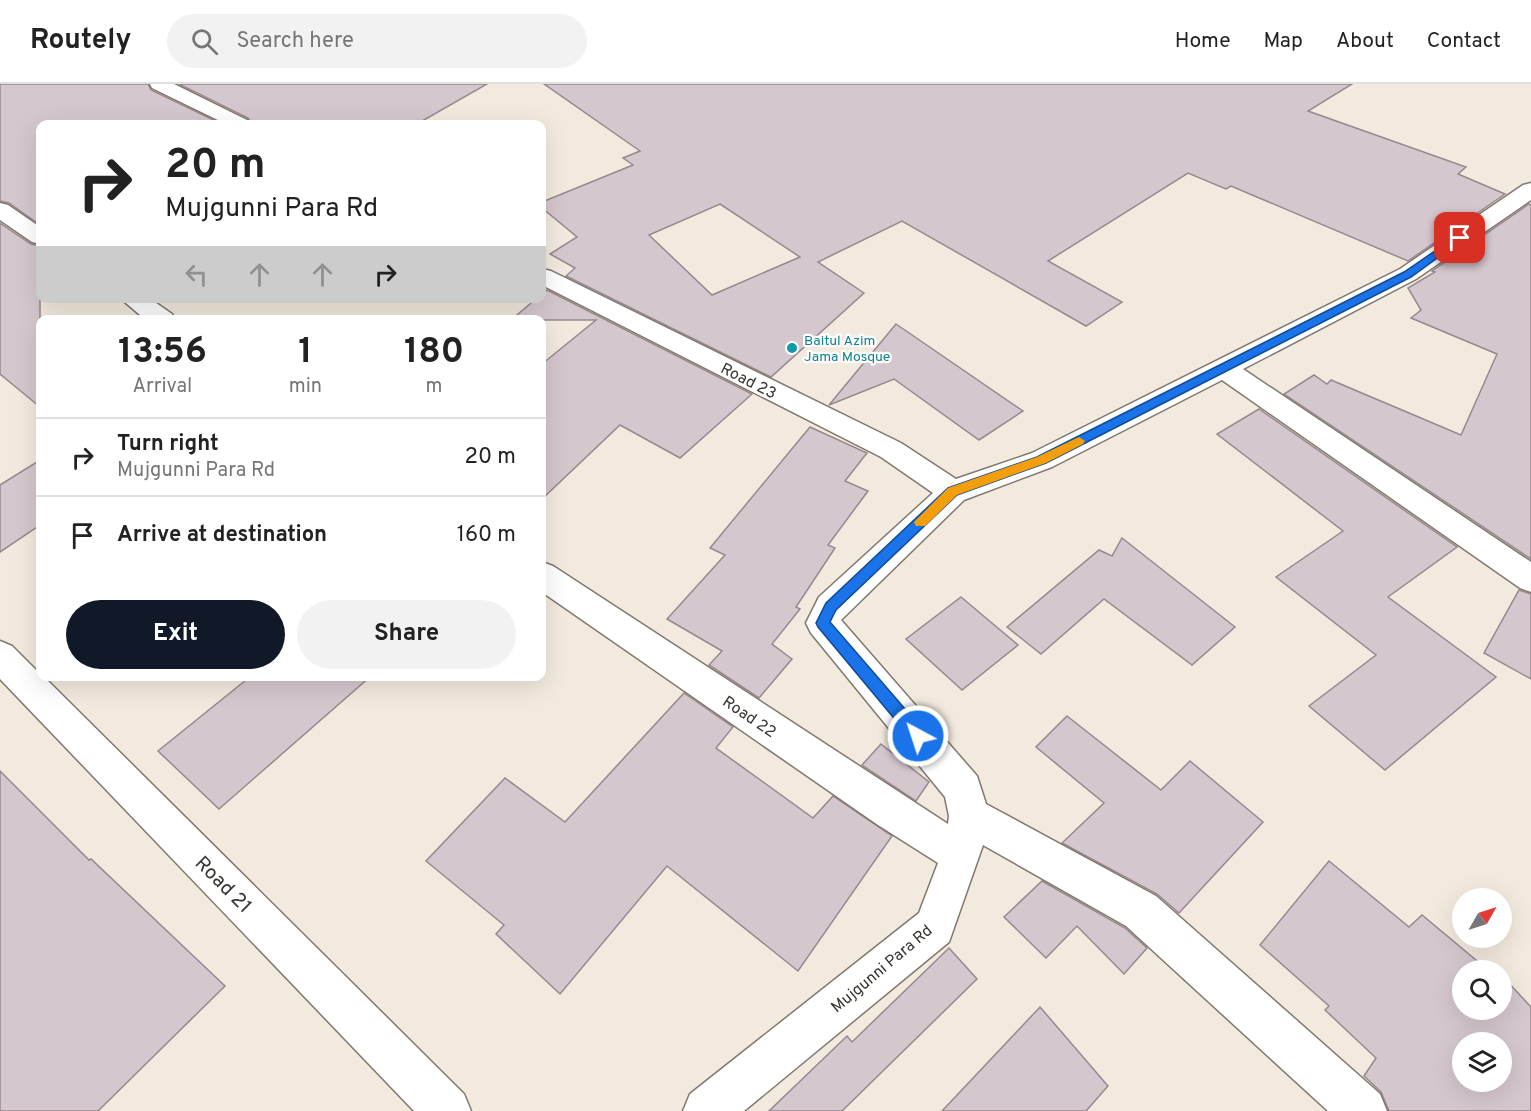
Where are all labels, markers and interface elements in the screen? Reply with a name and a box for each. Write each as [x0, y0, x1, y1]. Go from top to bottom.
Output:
search box [167, 14, 587, 68]
text: Routely [30, 23, 131, 59]
icon: search [188, 25, 221, 58]
text: Search here [236, 28, 354, 55]
text: Home [1175, 28, 1231, 55]
text: Map [1264, 28, 1303, 55]
text: About [1336, 28, 1394, 55]
text: Contact [1427, 28, 1501, 55]
text: 20 m [165, 140, 266, 193]
icon: right [66, 144, 144, 222]
text: Mujgunni Para Rd [165, 192, 378, 226]
pin [1434, 212, 1485, 263]
icon: arrive [1443, 221, 1476, 254]
icon: left [180, 258, 213, 291]
icon: ahead [243, 258, 276, 291]
icon: ahead [306, 258, 339, 291]
icon: right [369, 258, 402, 291]
text: 13:56 [118, 330, 207, 376]
text: 1 [298, 330, 313, 376]
text: 180 [404, 330, 464, 376]
place label: Baitul Azim Jama Mosque [804, 333, 890, 366]
marker: Baitul Azim Jama Mosque [785, 341, 799, 355]
street label: Road 23 [717, 359, 779, 404]
text: Arrival [133, 374, 192, 400]
text: min [289, 374, 322, 400]
text: m [426, 374, 442, 400]
text: Turn right [117, 431, 219, 458]
icon: right [66, 441, 99, 474]
text: 20 m [465, 444, 516, 471]
text: Mujgunni Para Rd [117, 458, 275, 484]
icon: arrive [66, 519, 99, 552]
text: Arrive at destination [117, 522, 327, 549]
text: 160 m [457, 522, 516, 549]
button: Exit [66, 600, 285, 669]
button: Share [297, 600, 516, 669]
street label: Road 22 [718, 692, 780, 743]
position arrow [886, 704, 950, 768]
street label: Road 21 [188, 851, 257, 920]
north arrow [1452, 888, 1512, 948]
map controls [1452, 888, 1512, 1092]
street label: Mujgunni Para Rd [827, 921, 937, 1018]
button: search [1452, 960, 1512, 1020]
button: layers [1452, 1032, 1512, 1092]

